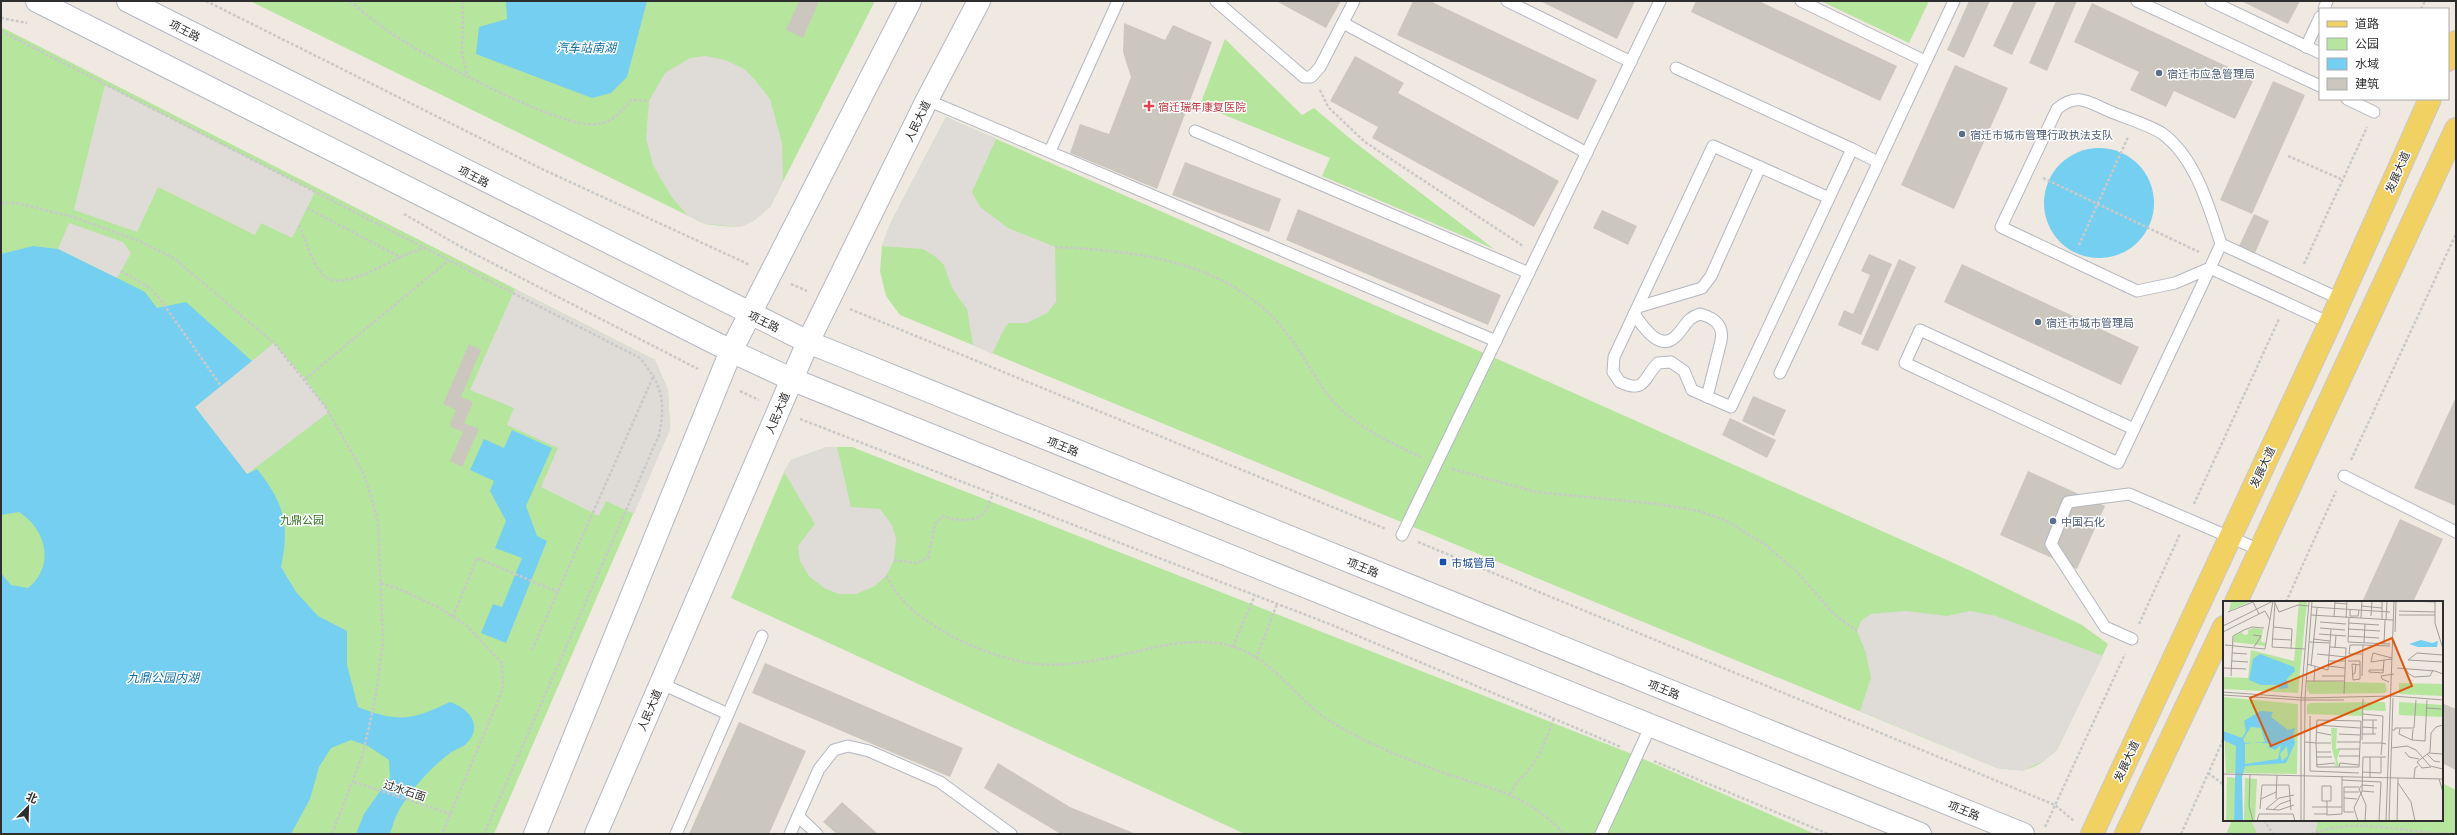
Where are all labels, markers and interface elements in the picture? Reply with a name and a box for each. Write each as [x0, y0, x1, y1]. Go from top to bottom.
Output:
legend [2319, 8, 2449, 100]
text: 道路 [2355, 16, 2379, 30]
street label: 项王路 [167, 17, 203, 43]
text: 公园 [2355, 36, 2379, 50]
water label: 汽车站南湖 [556, 40, 618, 54]
text: 水域 [2355, 56, 2379, 70]
place label: 宿迁市应急管理局 [2167, 67, 2255, 80]
marker: 宿迁市应急管理局 [2154, 68, 2164, 78]
text: 建筑 [2355, 76, 2379, 90]
street label: 人民大道 [902, 98, 932, 144]
marker: 宿迁瑞年康复医院 [1143, 100, 1155, 112]
place label: 宿迁瑞年康复医院 [1158, 100, 1246, 113]
place label: 宿迁市城市管理行政执法支队 [1970, 128, 2113, 141]
marker: 宿迁市城市管理行政执法支队 [1957, 129, 1967, 139]
street label: 发展大道 [2382, 149, 2412, 195]
street label: 项王路 [456, 163, 492, 189]
street label: 项王路 [746, 308, 782, 334]
place label: 宿迁市城市管理局 [2046, 316, 2134, 329]
marker: 宿迁市城市管理局 [2033, 317, 2043, 327]
street label: 人民大道 [762, 390, 792, 436]
street label: 项王路 [1045, 434, 1081, 458]
street label: 发展大道 [2247, 444, 2277, 490]
park label: 九鼎公园 [280, 513, 324, 526]
place label: 中国石化 [2061, 515, 2105, 528]
marker: 中国石化 [2048, 516, 2058, 526]
street label: 项王路 [1345, 555, 1381, 579]
place label: 市城管局 [1451, 556, 1495, 569]
marker: 市城管局 [1438, 557, 1448, 567]
inset map [2223, 601, 2443, 821]
water label: 九鼎公园内湖 [127, 670, 201, 684]
street label: 项王路 [1646, 677, 1682, 701]
street label: 人民大道 [634, 687, 664, 733]
street label: 发展大道 [2111, 738, 2141, 784]
street label: 过水石面 [382, 777, 428, 803]
north arrow [8, 787, 48, 827]
text: 北 [25, 789, 40, 805]
street label: 项王路 [1946, 798, 1982, 822]

